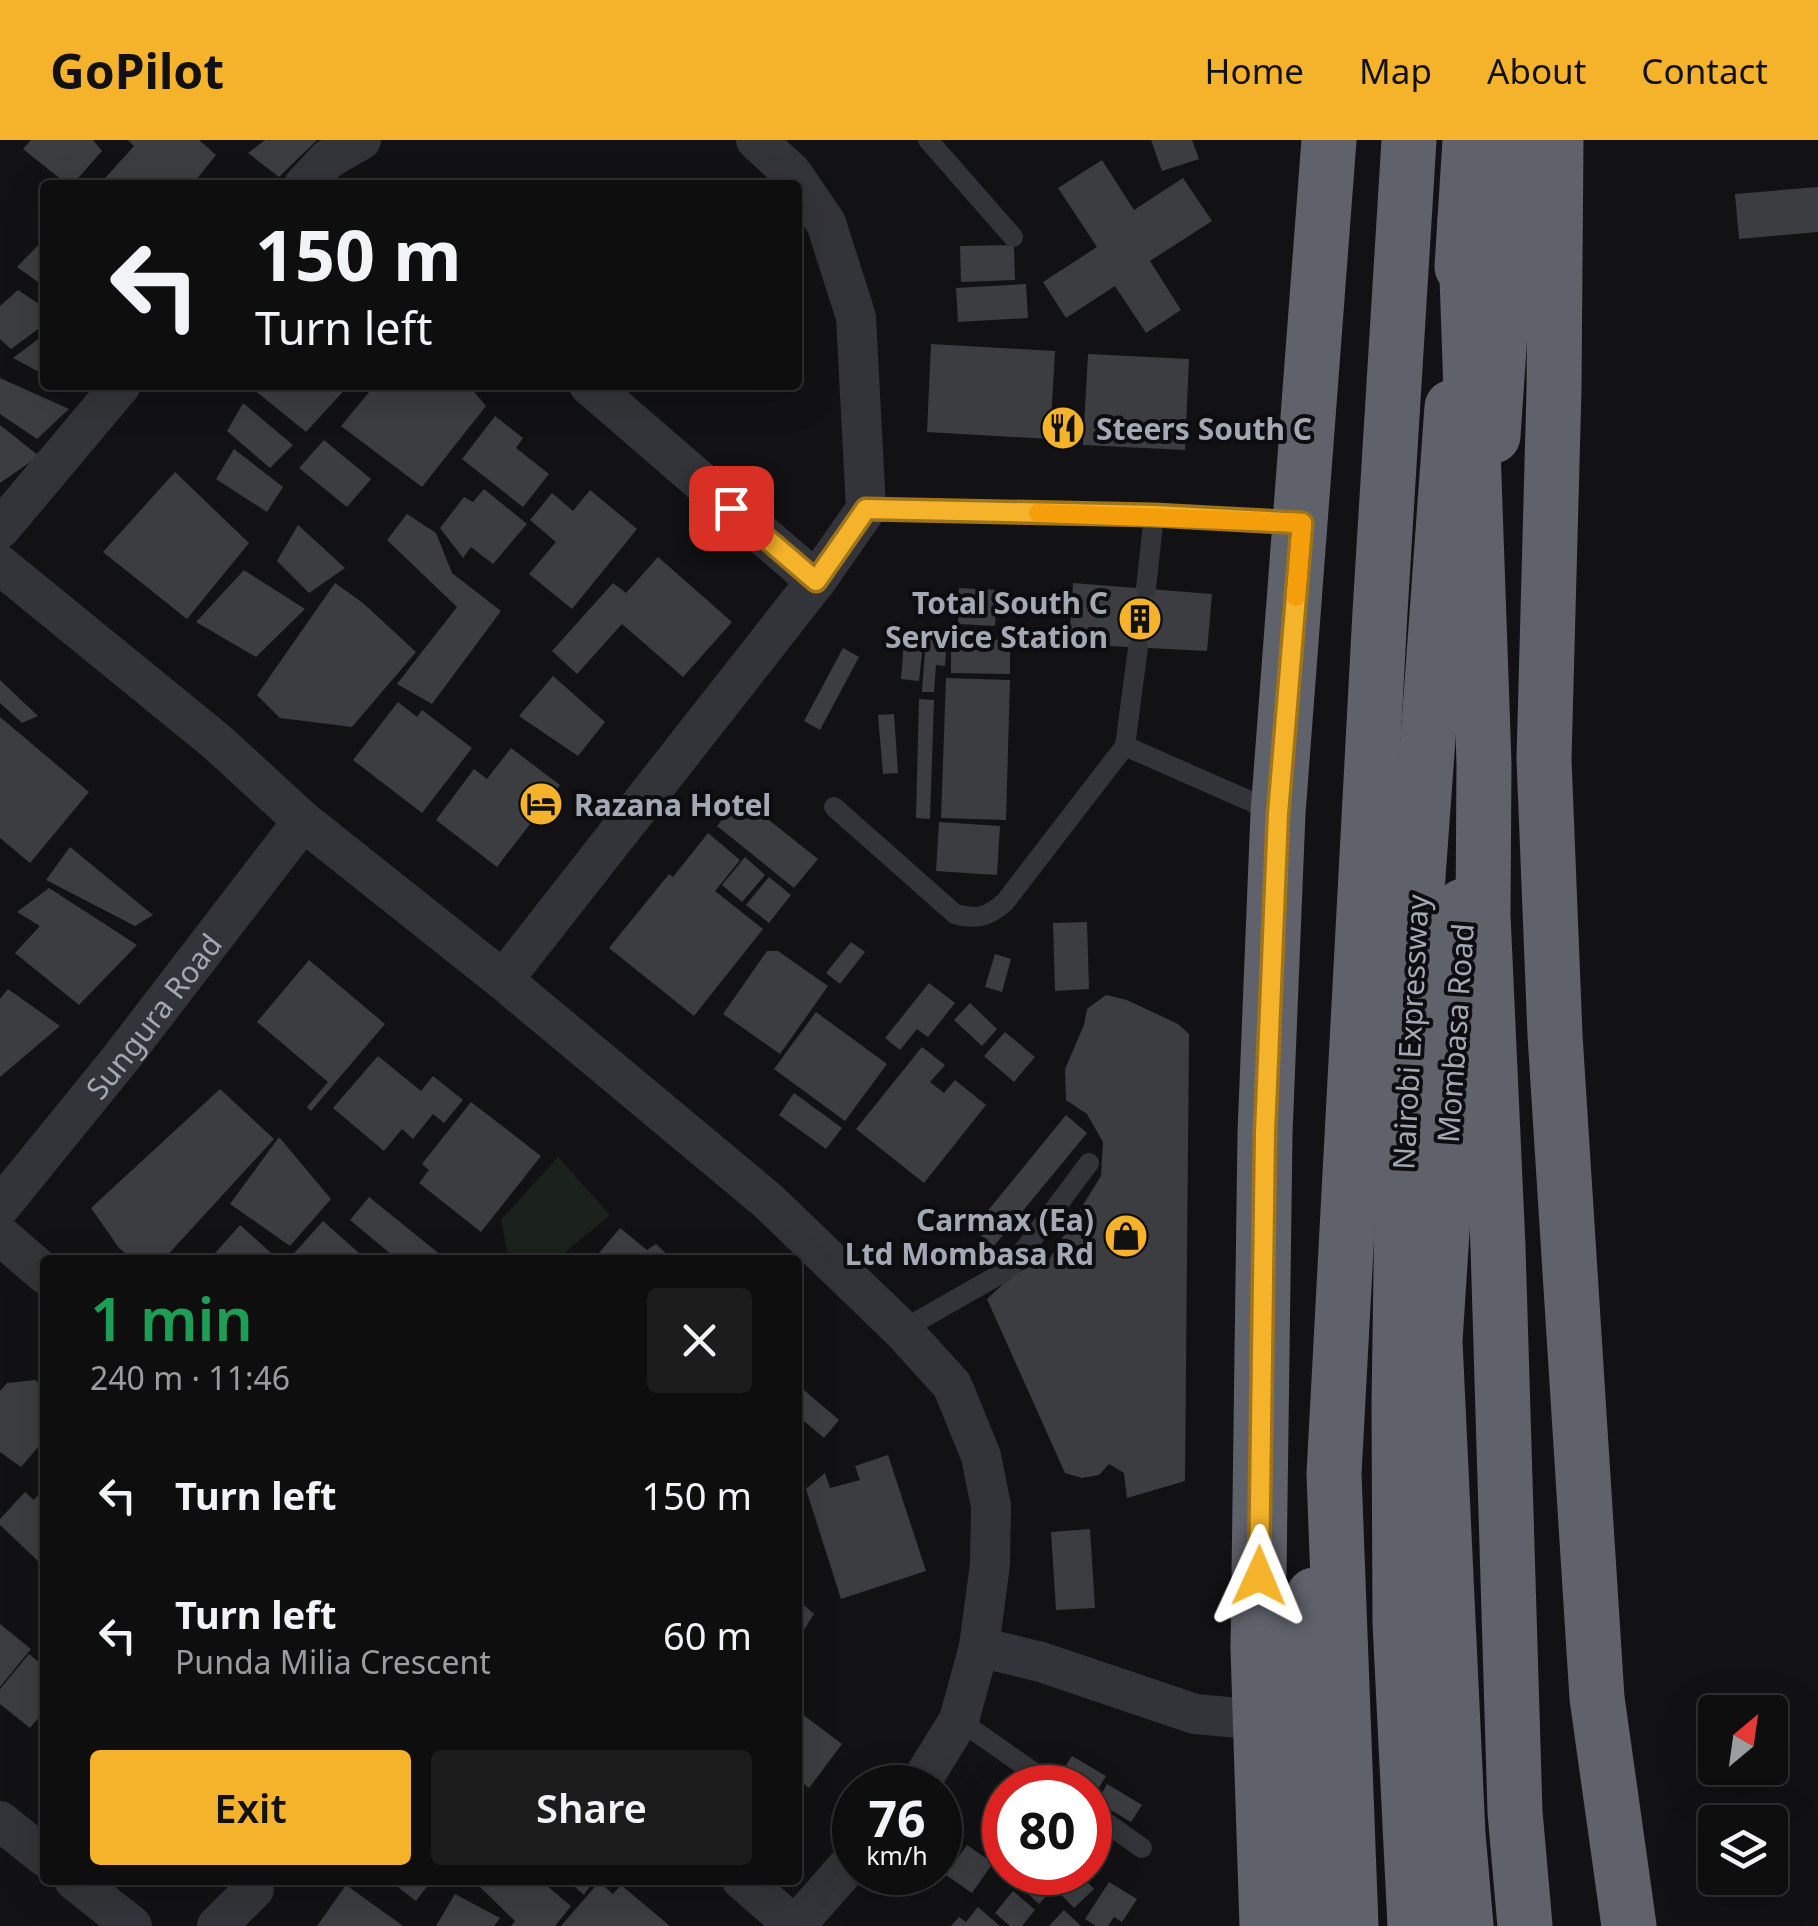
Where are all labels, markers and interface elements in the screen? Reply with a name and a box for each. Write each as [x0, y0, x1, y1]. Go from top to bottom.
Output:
text: GoPilot [50, 38, 224, 103]
text: Home [1205, 47, 1304, 94]
text: Map [1359, 47, 1432, 94]
text: About [1487, 47, 1586, 94]
text: Contact [1641, 47, 1768, 94]
text: 150 m [255, 206, 462, 302]
icon: left [90, 220, 220, 350]
text: Turn left [255, 297, 432, 358]
restaurant icon: Steers South C [1040, 405, 1086, 451]
place label: Steers South C [1096, 408, 1312, 449]
pin [689, 466, 774, 551]
icon: arrive [704, 481, 759, 536]
place label: Total South C Service Station [885, 582, 1108, 657]
building icon: Total South C Service Station [1117, 596, 1163, 642]
hotel icon: Razana Hotel [518, 781, 564, 827]
place label: Razana Hotel [574, 784, 771, 825]
street label: Nairobi Expressway [1382, 893, 1438, 1171]
street label: Mombasa Road [1427, 922, 1483, 1144]
street label: Sungura Road [76, 924, 230, 1107]
place label: Carmax (Ea) Ltd Mombasa Rd [845, 1199, 1094, 1274]
shop icon: Carmax (Ea) Ltd Mombasa Rd [1103, 1213, 1149, 1259]
text: 1 min [90, 1277, 253, 1359]
button: close [647, 1288, 752, 1393]
text: 240 m · 11:46 [90, 1356, 290, 1399]
icon: left [90, 1468, 145, 1523]
text: Turn left [175, 1469, 337, 1521]
text: 150 m [641, 1469, 752, 1521]
position arrow [1207, 1524, 1311, 1628]
text: Turn left [175, 1588, 337, 1640]
icon: left [90, 1608, 145, 1663]
text: 60 m [663, 1609, 752, 1661]
text: Punda Milia Crescent [175, 1640, 491, 1683]
north arrow [1698, 1695, 1788, 1785]
map controls [1698, 1695, 1788, 1895]
button: Exit [90, 1750, 411, 1865]
button: Share [431, 1750, 752, 1865]
speed limit sign: 80 [982, 1765, 1112, 1895]
text: 76 [868, 1784, 926, 1852]
button: layers [1698, 1805, 1788, 1895]
text: km/h [866, 1838, 928, 1872]

